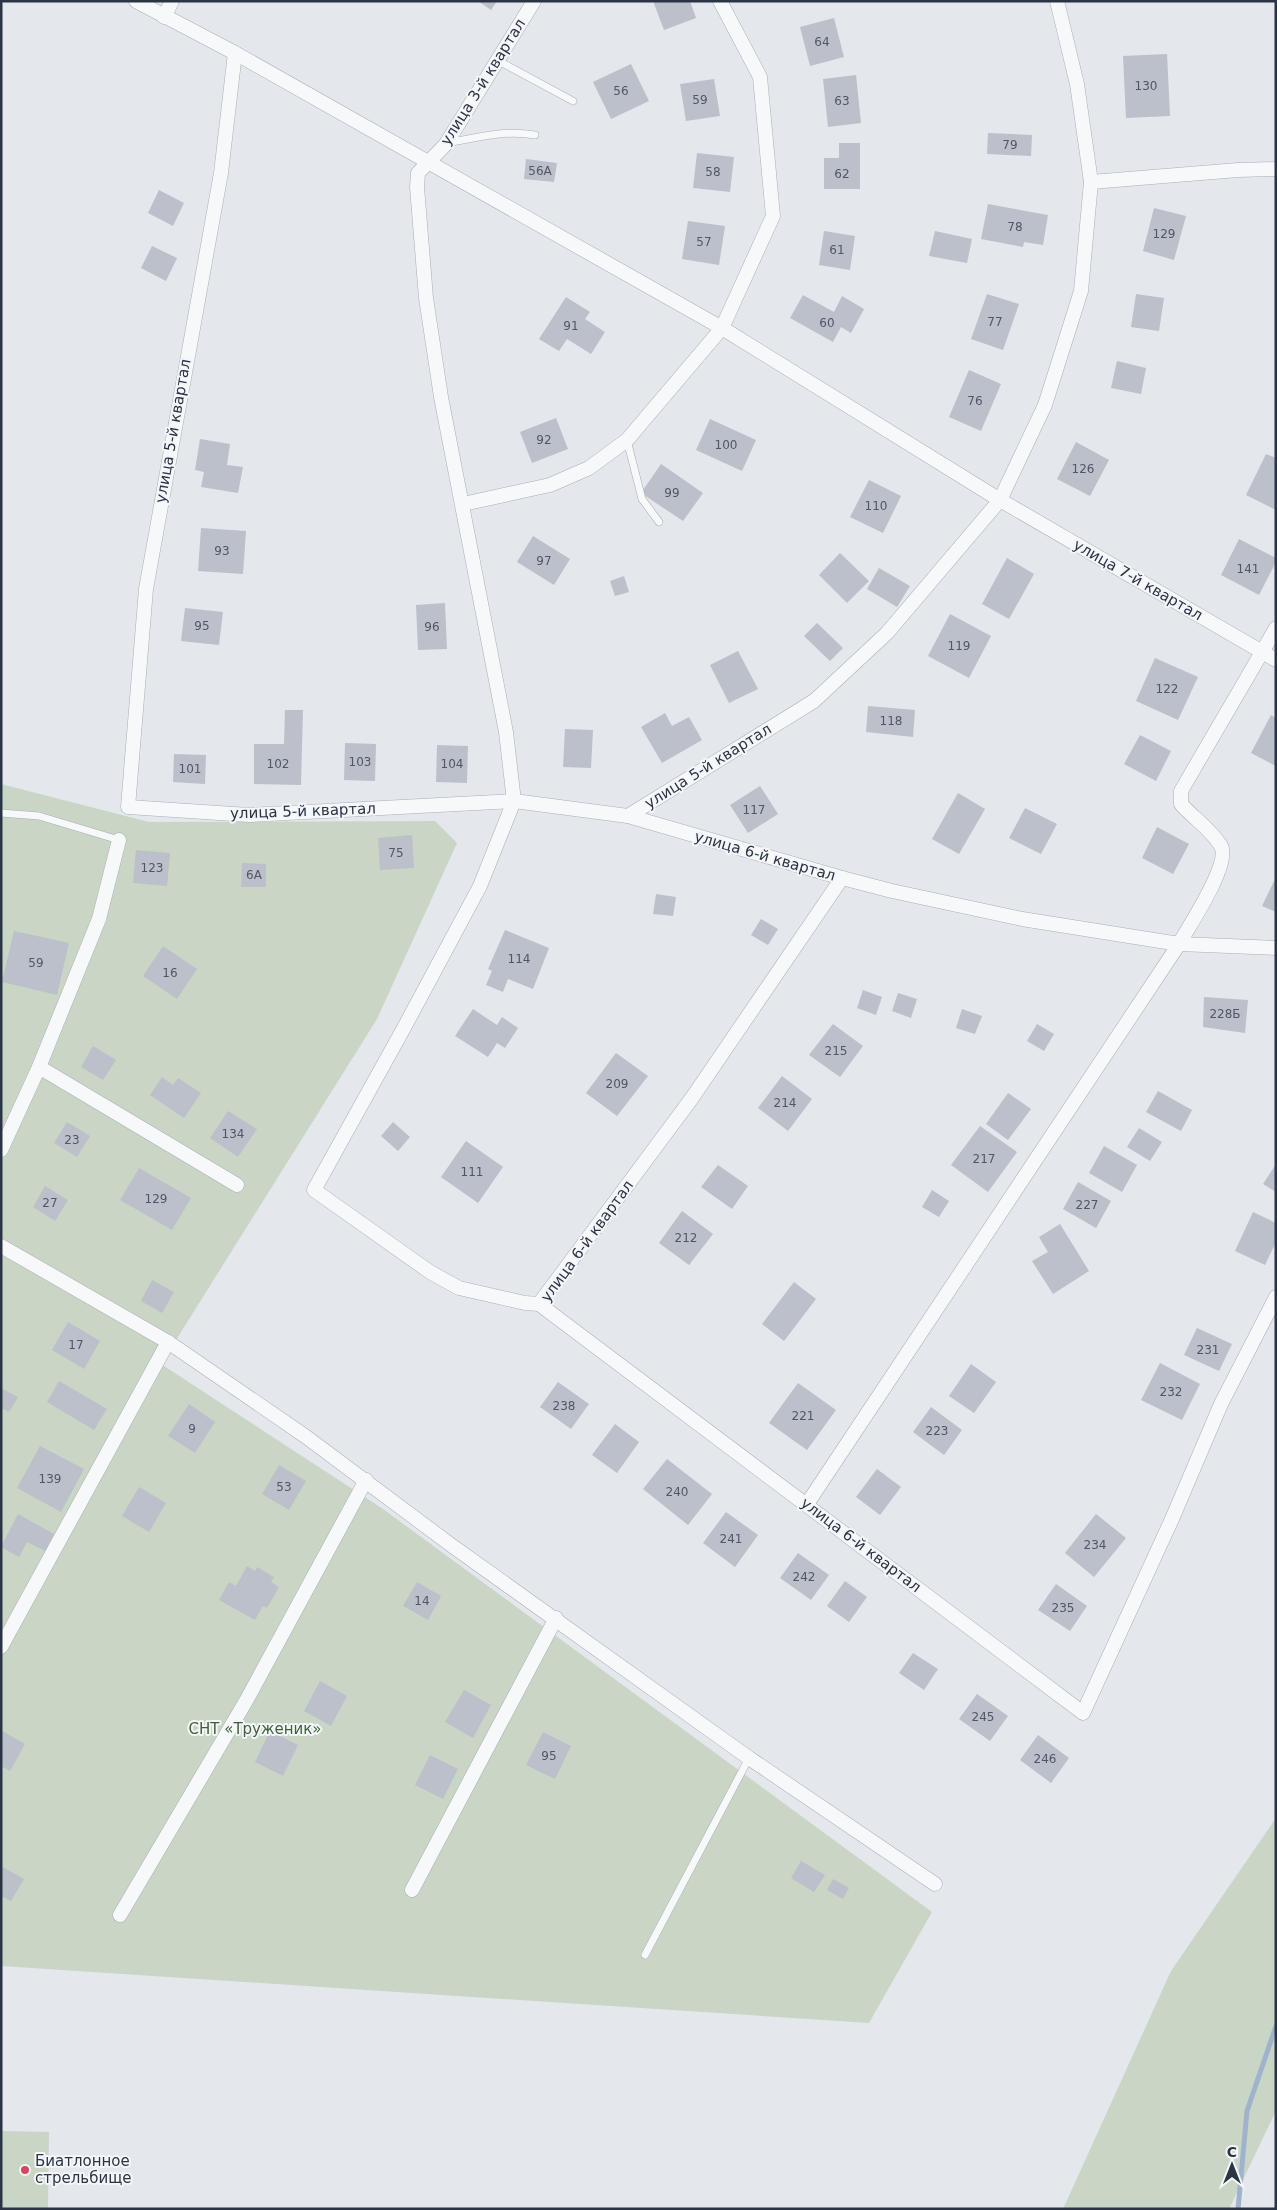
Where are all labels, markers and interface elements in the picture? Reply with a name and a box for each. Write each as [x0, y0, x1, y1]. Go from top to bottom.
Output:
street label: улица 3-й квартал [437, 15, 529, 149]
house number: 64 [814, 35, 830, 49]
house number: 130 [1135, 79, 1157, 93]
house number: 56 [613, 84, 629, 98]
house number: 59 [692, 93, 708, 107]
house number: 63 [834, 94, 850, 108]
house number: 79 [1002, 138, 1018, 152]
house number: 56А [528, 164, 553, 178]
house number: 58 [705, 165, 721, 179]
house number: 62 [834, 167, 850, 181]
house number: 78 [1007, 220, 1023, 234]
house number: 129 [1153, 227, 1175, 241]
house number: 57 [696, 235, 712, 249]
house number: 61 [829, 243, 845, 257]
house number: 77 [987, 315, 1003, 329]
house number: 60 [819, 316, 835, 330]
house number: 91 [563, 319, 579, 333]
street label: улица 5-й квартал [151, 358, 195, 504]
house number: 76 [967, 394, 983, 408]
house number: 92 [536, 433, 552, 447]
house number: 100 [715, 438, 737, 452]
house number: 126 [1072, 462, 1094, 476]
house number: 99 [664, 486, 680, 500]
house number: 110 [865, 499, 887, 513]
street label: улица 7-й квартал [1070, 536, 1206, 624]
house number: 93 [214, 544, 230, 558]
house number: 97 [536, 554, 552, 568]
house number: 141 [1237, 562, 1259, 576]
house number: 95 [194, 619, 210, 633]
house number: 96 [424, 620, 440, 634]
house number: 119 [948, 639, 970, 653]
house number: 122 [1156, 682, 1178, 696]
house number: 118 [880, 714, 902, 728]
street label: улица 5-й квартал [641, 720, 775, 812]
house number: 103 [349, 755, 371, 769]
house number: 102 [267, 757, 289, 771]
house number: 104 [441, 757, 463, 771]
house number: 101 [179, 762, 201, 776]
street label: улица 5-й квартал [230, 799, 376, 823]
house number: 117 [743, 803, 765, 817]
street label: улица 6-й квартал [692, 827, 838, 885]
house number: 75 [388, 846, 404, 860]
house number: 123 [141, 861, 163, 875]
house number: 6А [246, 868, 263, 882]
house number: 114 [508, 952, 530, 966]
house number: 59 [28, 956, 44, 970]
house number: 16 [162, 966, 178, 980]
house number: 228Б [1209, 1007, 1241, 1021]
house number: 215 [825, 1044, 847, 1058]
house number: 209 [606, 1077, 628, 1091]
house number: 214 [774, 1096, 796, 1110]
house number: 134 [222, 1127, 244, 1141]
house number: 23 [64, 1133, 80, 1147]
house number: 217 [973, 1152, 995, 1166]
house number: 111 [461, 1165, 483, 1179]
street label: улица 6-й квартал [537, 1177, 637, 1305]
house number: 129 [145, 1192, 167, 1206]
house number: 27 [42, 1196, 58, 1210]
house number: 227 [1076, 1198, 1098, 1212]
house number: 212 [675, 1231, 697, 1245]
house number: 17 [68, 1338, 84, 1352]
house number: 231 [1197, 1343, 1219, 1357]
house number: 232 [1160, 1385, 1182, 1399]
house number: 238 [553, 1399, 575, 1413]
house number: 221 [792, 1409, 814, 1423]
house number: 9 [188, 1422, 196, 1436]
house number: 223 [926, 1424, 948, 1438]
house number: 139 [39, 1472, 61, 1486]
house number: 53 [276, 1480, 292, 1494]
house number: 240 [666, 1485, 688, 1499]
street label: улица 6-й квартал [797, 1494, 925, 1596]
house number: 241 [720, 1532, 742, 1546]
house number: 234 [1084, 1538, 1106, 1552]
house number: 242 [793, 1570, 815, 1584]
house number: 14 [414, 1594, 430, 1608]
house number: 235 [1052, 1601, 1074, 1615]
house number: 245 [972, 1710, 994, 1724]
park label: СНТ «Труженик» [189, 1720, 321, 1738]
house number: 95 [541, 1749, 557, 1763]
house number: 246 [1034, 1752, 1056, 1766]
north arrow [1207, 2140, 1257, 2190]
text: С [1227, 2144, 1237, 2160]
place label: Биатлонное стрельбище [35, 2152, 132, 2187]
marker: Биатлонное стрельбище [19, 2164, 31, 2176]

